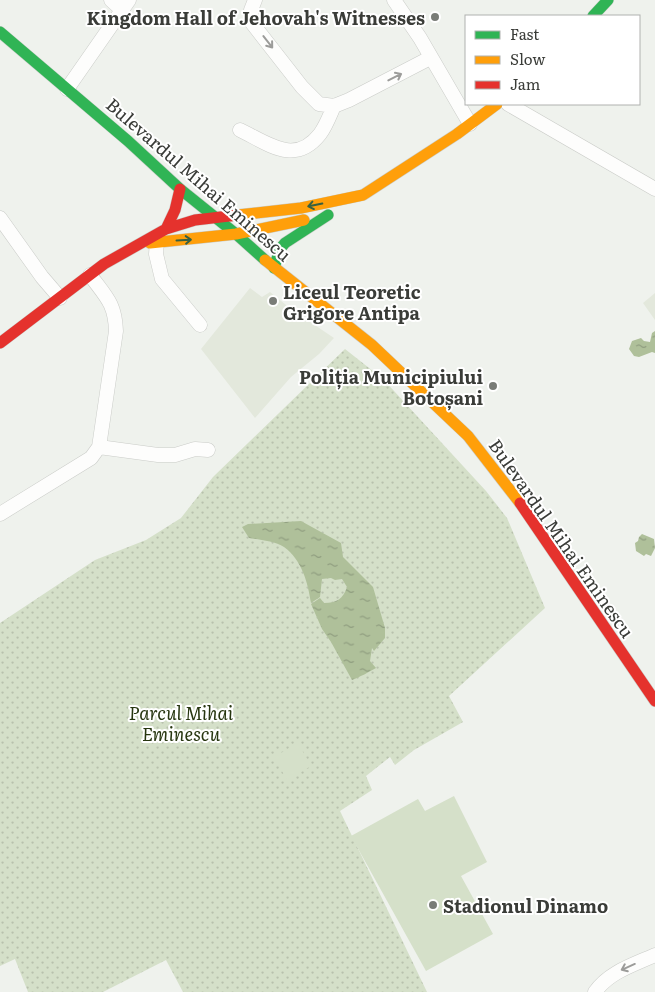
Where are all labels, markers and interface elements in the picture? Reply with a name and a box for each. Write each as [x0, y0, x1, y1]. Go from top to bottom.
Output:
place label: Kingdom Hall of Jehovah's Witnesses [87, 4, 425, 31]
marker: Kingdom Hall of Jehovah's Witnesses [429, 11, 441, 23]
legend [465, 15, 640, 105]
text: Fast [510, 22, 539, 45]
one-way arrow [262, 35, 273, 48]
text: Slow [510, 47, 545, 70]
one-way arrow [387, 72, 402, 82]
text: Jam [510, 72, 541, 95]
street label: Bulevardul Mihai Eminescu [100, 91, 298, 267]
one-way arrow [308, 201, 324, 211]
one-way arrow [176, 235, 192, 244]
place label: Liceul Teoretic Grigore Antipa [283, 278, 421, 326]
marker: Liceul Teoretic Grigore Antipa [267, 295, 279, 307]
place label: Poliția Municipiului Botoșani [299, 363, 483, 411]
marker: Poliția Municipiului Botoșani [487, 380, 499, 392]
street label: Bulevardul Mihai Eminescu [483, 433, 641, 643]
park label: Parcul Mihai Eminescu [129, 699, 234, 747]
place label: Stadionul Dinamo [443, 892, 608, 919]
marker: Stadionul Dinamo [427, 899, 439, 911]
one-way arrow [621, 963, 636, 972]

